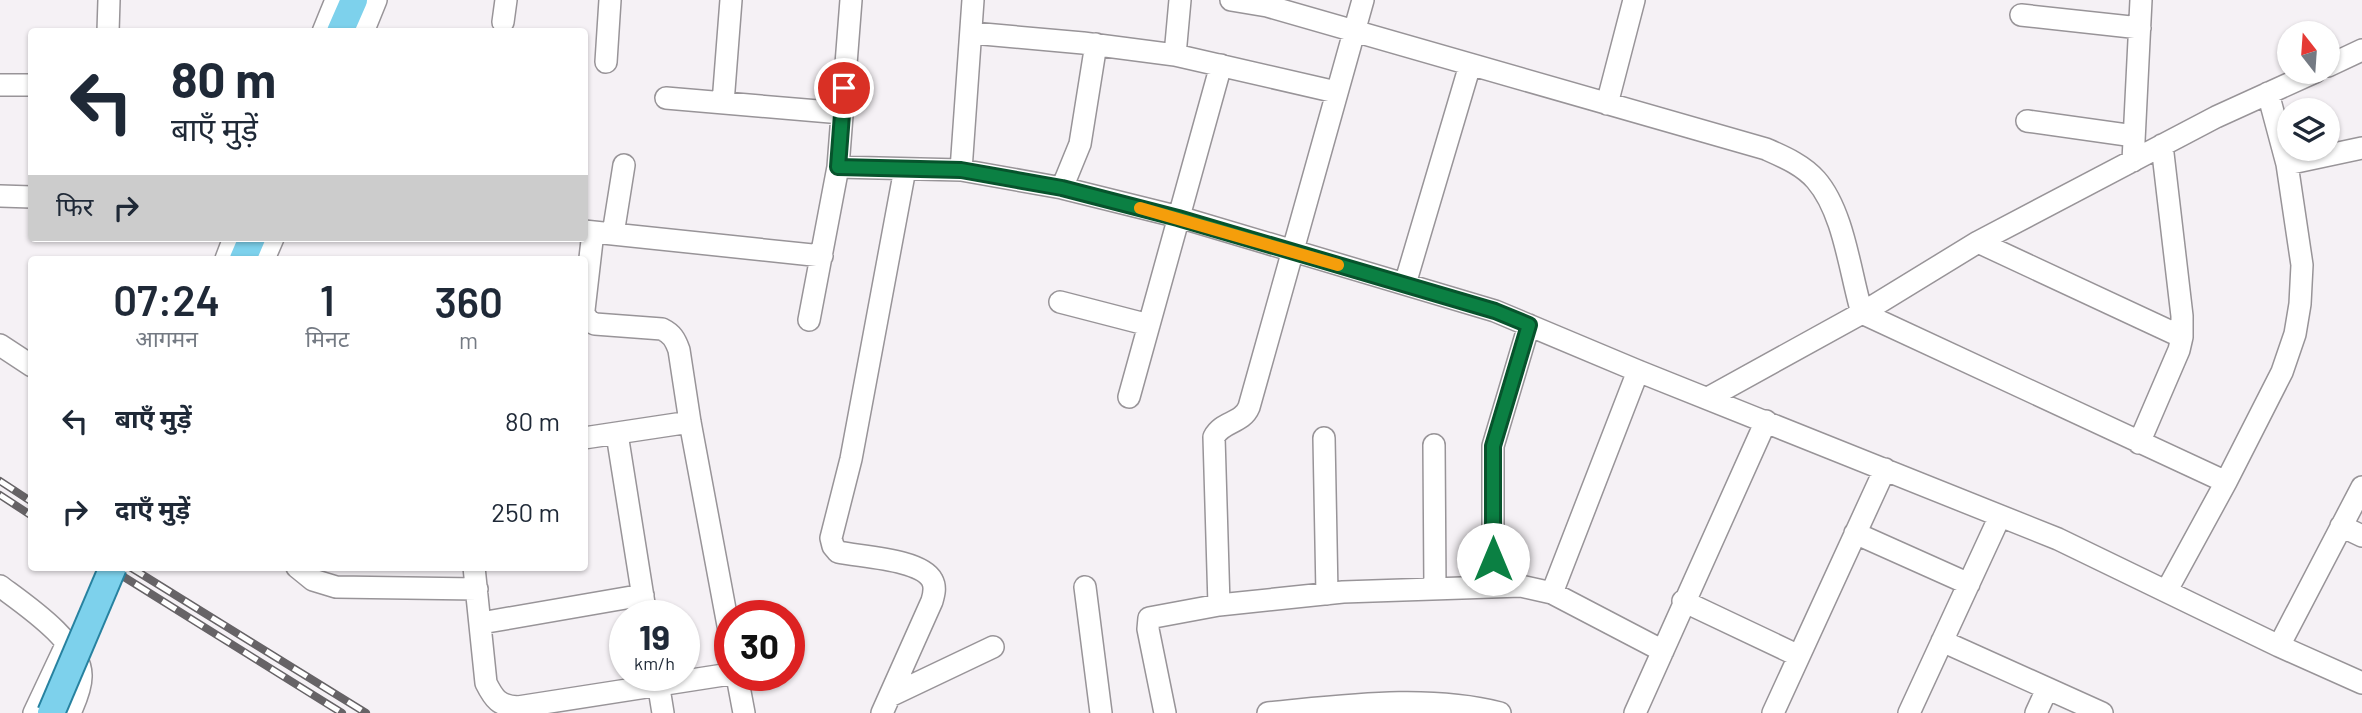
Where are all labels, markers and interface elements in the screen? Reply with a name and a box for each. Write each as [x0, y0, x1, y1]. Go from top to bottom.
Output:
north arrow [2277, 21, 2340, 84]
map controls [2277, 21, 2340, 161]
text: 80 m [171, 49, 276, 108]
icon: left [56, 56, 147, 147]
pin [814, 58, 874, 118]
icon: arrive [825, 69, 863, 107]
button: layers [2277, 98, 2340, 161]
text: बाएँ मुड़ें [171, 109, 258, 147]
icon: right [107, 189, 145, 227]
text: फिर [56, 190, 93, 221]
text: 07:24 [113, 274, 220, 324]
text: 1 [320, 274, 335, 324]
text: 360 [434, 276, 503, 326]
text: आगमन [135, 324, 198, 352]
text: मिनट [305, 324, 349, 352]
text: m [459, 326, 478, 354]
icon: left [56, 402, 94, 440]
text: बाएँ मुड़ें [115, 402, 192, 433]
text: 80 m [505, 405, 560, 436]
icon: right [56, 493, 94, 531]
text: दाएँ मुड़ें [115, 493, 190, 524]
text: 250 m [491, 496, 560, 527]
position arrow [1456, 522, 1530, 596]
speed limit sign: 30 [714, 600, 805, 691]
text: 19 [639, 615, 670, 657]
text: km/h [634, 652, 675, 674]

